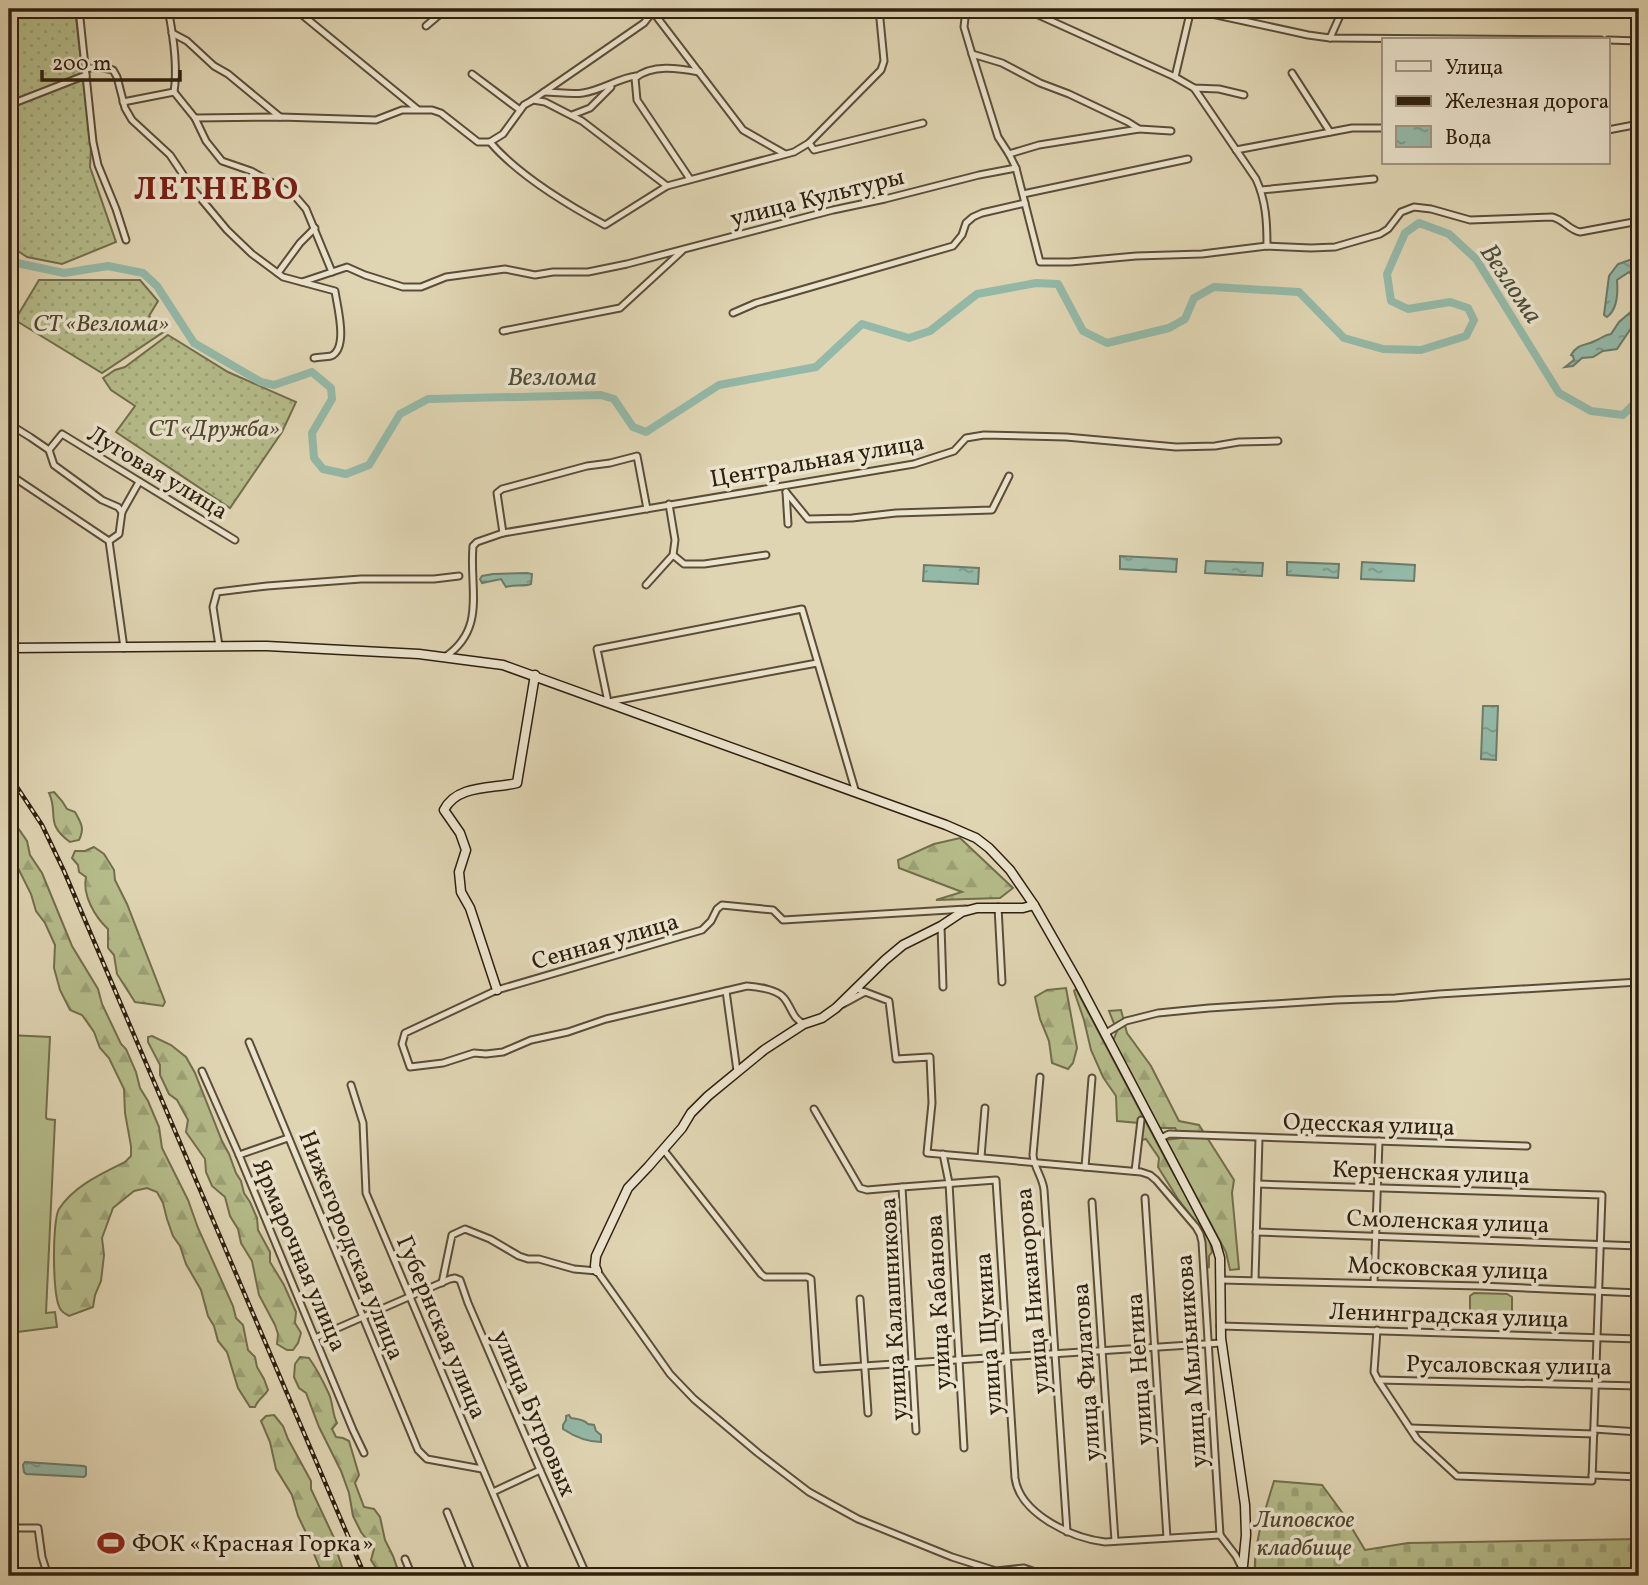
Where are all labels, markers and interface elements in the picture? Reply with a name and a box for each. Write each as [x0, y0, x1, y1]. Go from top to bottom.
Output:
scale bar [42, 38, 180, 82]
legend [1382, 38, 1610, 164]
text: 200 m [52, 50, 112, 79]
text: Улица [1445, 54, 1503, 83]
text: Железная дорога [1445, 88, 1609, 117]
text: Вода [1445, 124, 1492, 153]
street label: улица Культуры [727, 161, 908, 237]
district label: ЛЕТНЕВО [134, 169, 300, 213]
water label: Везлома [1470, 237, 1550, 331]
park label: СТ «Везлома» [33, 308, 169, 342]
water label: Везлома [507, 360, 597, 396]
park label: СТ «Дружба» [148, 413, 280, 447]
street label: Луговая улица [80, 418, 234, 529]
street label: Центральная улица [707, 426, 927, 498]
street label: Сенная улица [528, 906, 683, 980]
street label: Одесская улица [1282, 1106, 1456, 1146]
street label: Нижегородская улица [289, 1126, 412, 1366]
street label: Ярмарочная улица [242, 1154, 354, 1357]
street label: Керченская улица [1331, 1154, 1531, 1194]
street label: улица Никанорова [1008, 1186, 1060, 1395]
street label: улица Калашникова [872, 1196, 918, 1421]
street label: Смоленская улица [1346, 1202, 1550, 1244]
street label: улица Кабанова [918, 1213, 962, 1391]
street label: Губернская улица [386, 1231, 494, 1425]
street label: Московская улица [1347, 1249, 1549, 1291]
street label: улица Щукина [967, 1251, 1013, 1416]
street label: улица Мыльникова [1169, 1253, 1217, 1469]
street label: улица Филатова [1065, 1282, 1111, 1462]
street label: улица Негина [1119, 1291, 1163, 1446]
street label: Ленинградская улица [1328, 1296, 1570, 1338]
street label: улица Бугровых [483, 1325, 584, 1502]
street label: Русаловская улица [1406, 1348, 1612, 1386]
park label: Липовское кладбище [1253, 1504, 1355, 1566]
sports icon: ФОК «Красная Горка» [96, 1528, 126, 1558]
place label: ФОК «Красная Горка» [132, 1528, 374, 1562]

